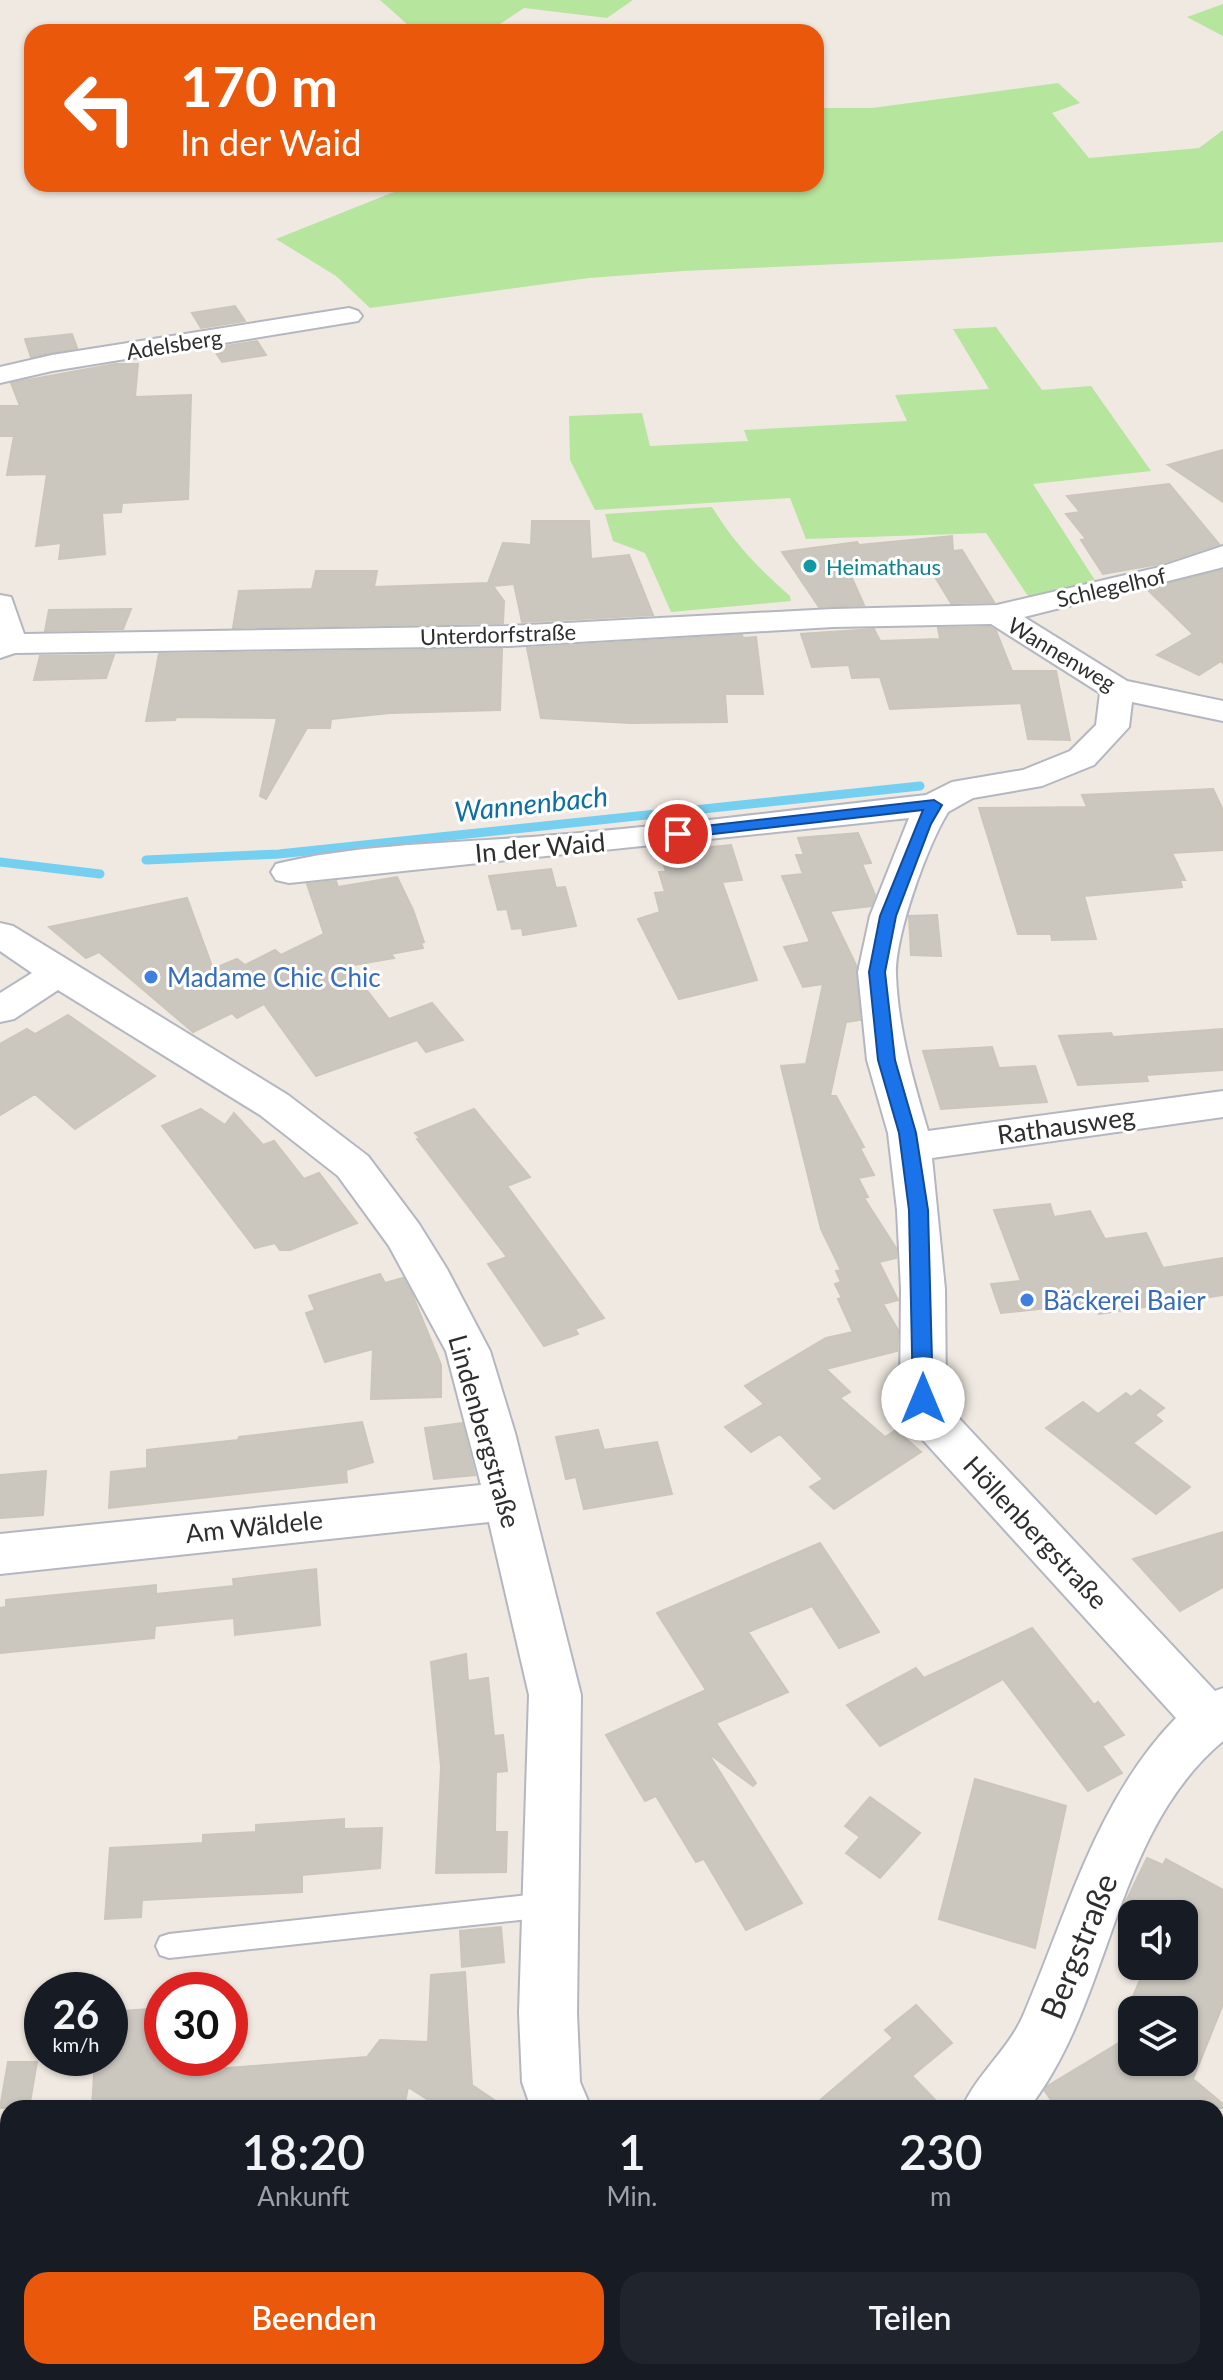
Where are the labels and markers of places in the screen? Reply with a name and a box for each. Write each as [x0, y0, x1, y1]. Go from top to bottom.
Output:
place label: Heimathaus [826, 553, 941, 580]
marker: Heimathaus [801, 557, 819, 575]
pin [644, 800, 712, 868]
place label: Madame Chic Chic [167, 961, 381, 993]
marker: Madame Chic Chic [142, 968, 160, 986]
place label: Bäckerei Baier [1043, 1284, 1206, 1316]
marker: Bäckerei Baier [1018, 1291, 1036, 1309]

